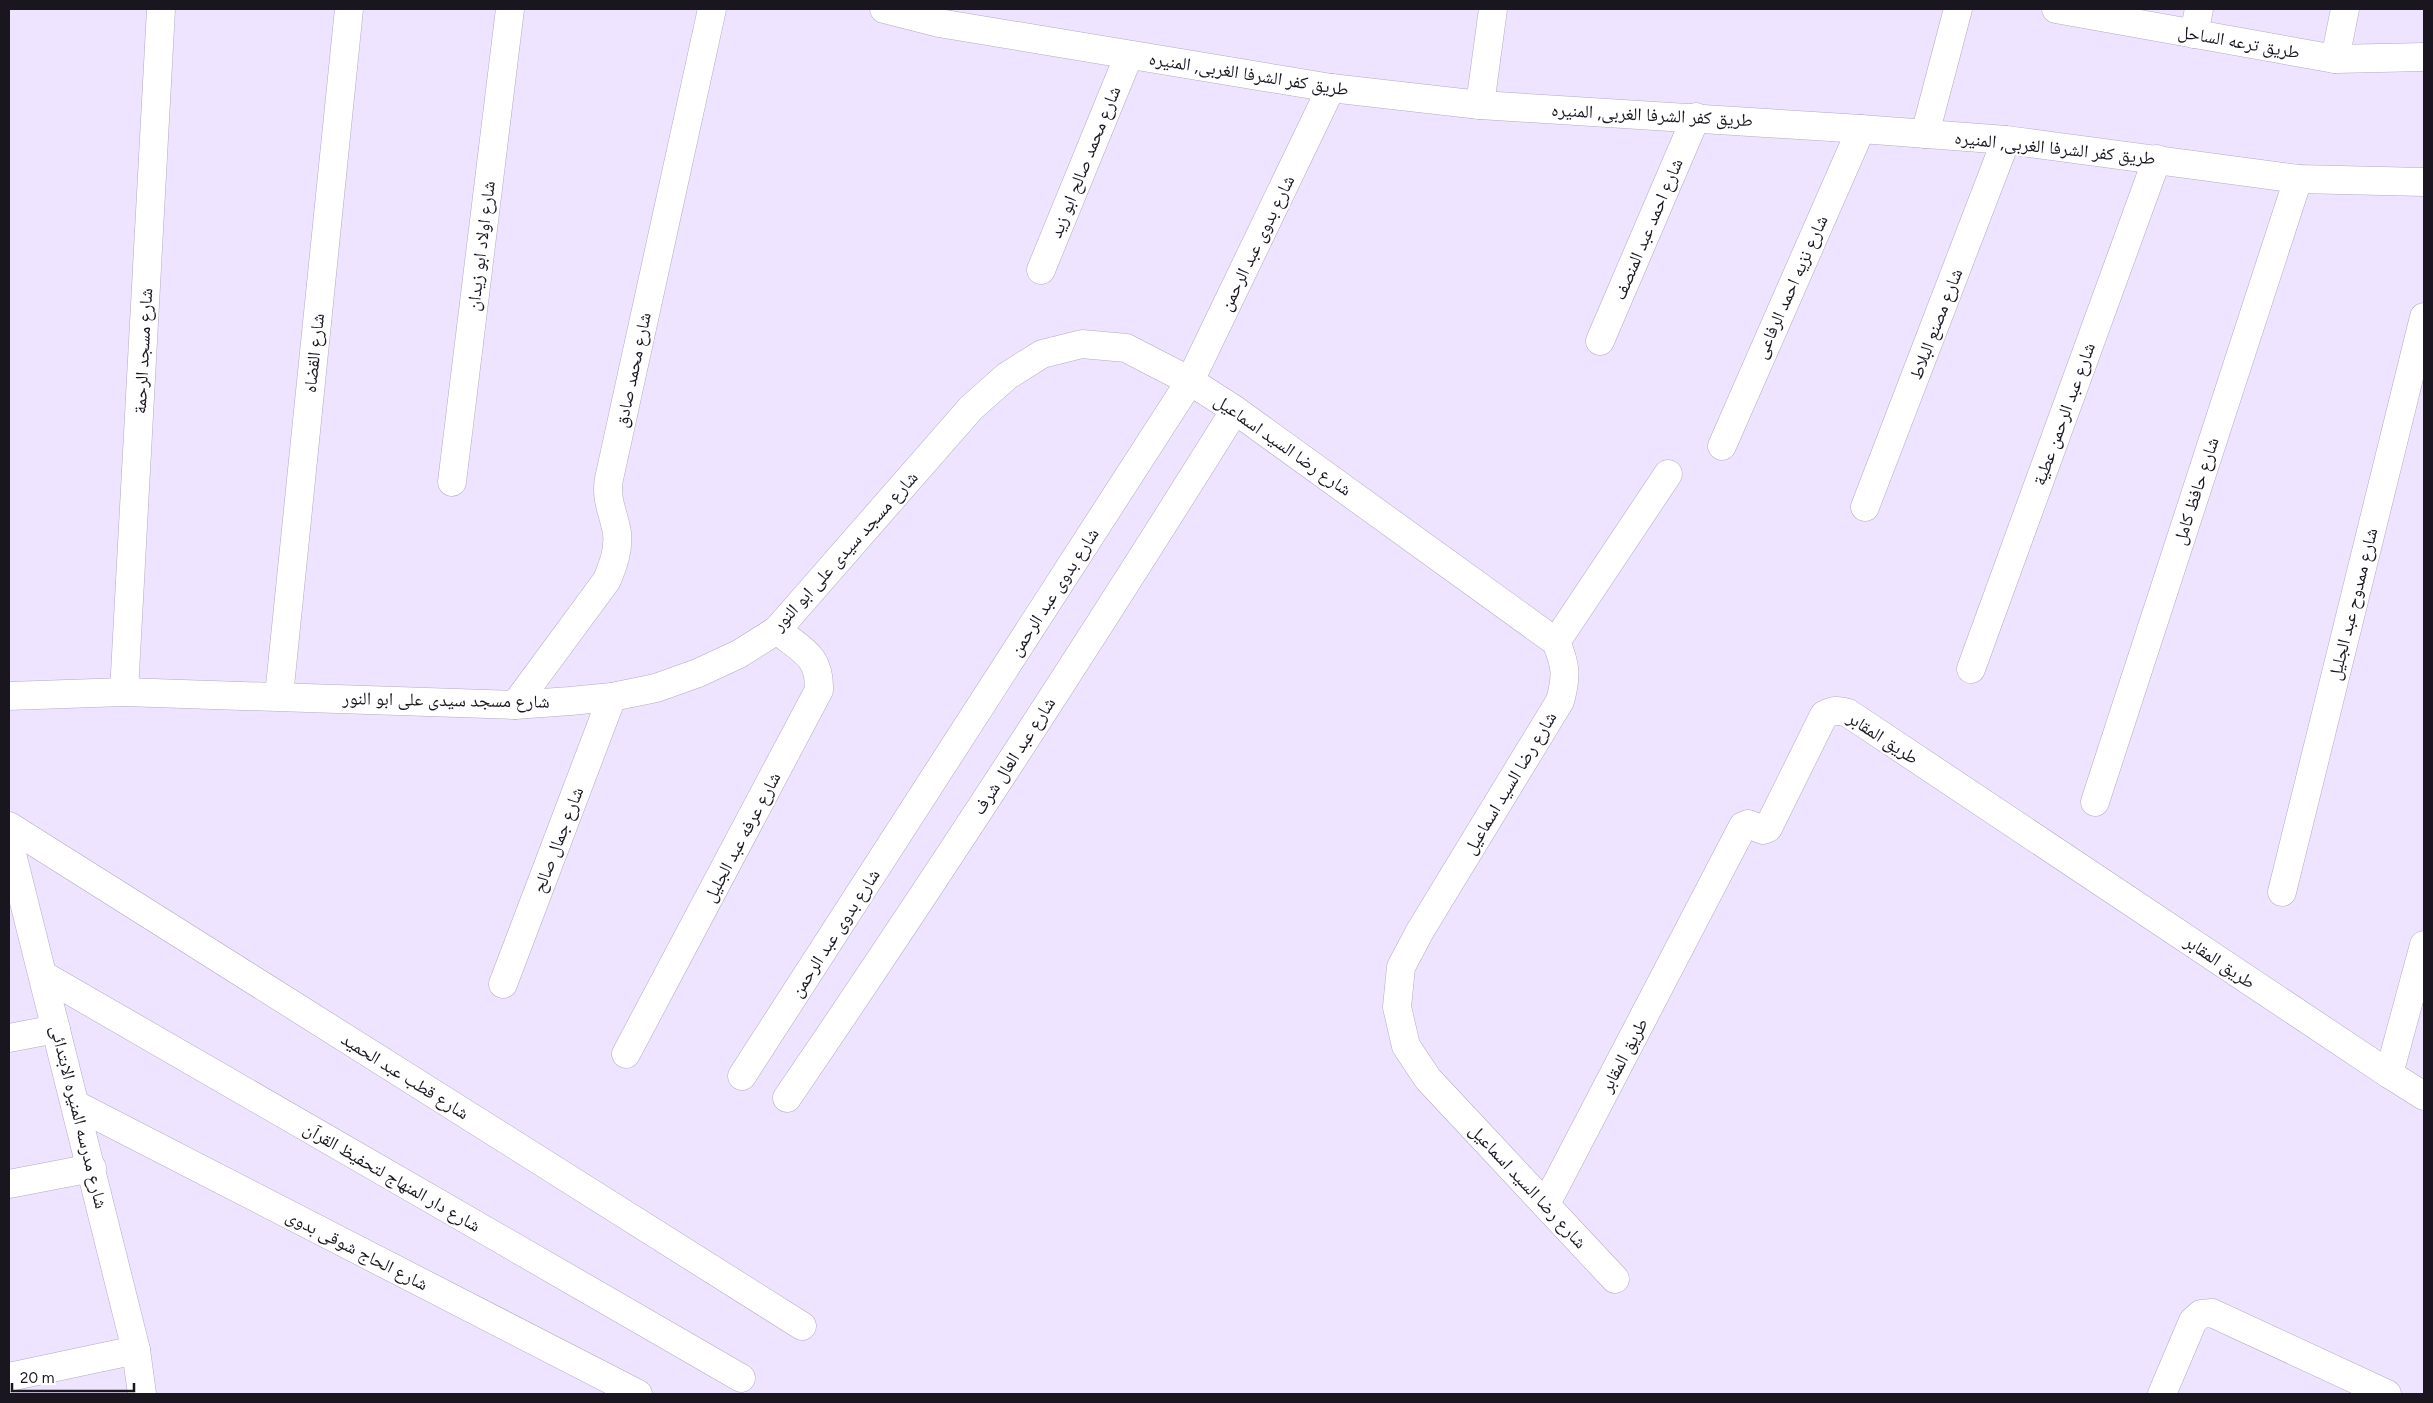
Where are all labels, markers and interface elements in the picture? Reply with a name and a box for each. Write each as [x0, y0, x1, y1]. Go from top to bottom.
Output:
street label: طريق ترعه الساحل [2176, 20, 2302, 64]
street label: طريق كفر الشرفا الغربى, المنيره [1148, 47, 1350, 101]
street label: شارع محمد صالح ابو زيد [1044, 83, 1126, 242]
street label: طريق كفر الشرفا الغربى, المنيره [1551, 99, 1753, 131]
street label: طريق كفر الشرفا الغربى, المنيره [1953, 127, 2157, 169]
street label: شارع احمد عبد المنصف [1608, 155, 1688, 303]
street label: شارع بدوى عبد الرحمن [1215, 172, 1299, 314]
street label: شارع اولاد ابو زيدان [462, 180, 500, 312]
street label: شارع نزيه احمد الرفاعى [1749, 212, 1833, 362]
street label: شارع مصنع البلاط [1905, 265, 1968, 383]
street label: شارع مسجد الرحمة [129, 287, 157, 415]
street label: شارع محمد صادق [610, 310, 656, 430]
street label: شارع القضاه [299, 312, 329, 394]
street label: شارع عبد الرحمن عطية [2028, 340, 2100, 488]
street label: شارع رضا السيد اسماعيل [1210, 389, 1356, 501]
street label: شارع حافظ كامل [2168, 435, 2224, 547]
street label: شارع مسجد سيدى على ابو النور [767, 467, 923, 636]
street label: شارع بدوى عبد الرحمن [1004, 524, 1104, 660]
street label: شارع ممدوح عبد الجليل [2323, 526, 2384, 683]
street label: شارع مسجد سيدى على ابو النور [341, 687, 550, 713]
street label: شارع عبد العال شرف [968, 693, 1060, 819]
street label: طريق المقابر [1842, 706, 1923, 769]
street label: شارع رضا السيد اسماعيل [1459, 708, 1561, 858]
street label: شارع عرفه عبد الجليل [698, 768, 786, 906]
street label: شارع جمال صالح [528, 784, 589, 896]
street label: شارع بدوى عبد الرحمن [785, 865, 885, 1001]
street label: طريق المقابر [2180, 930, 2260, 994]
street label: طريق المقابر [1595, 1014, 1653, 1097]
street label: شارع مدرسه المنيره الابتدائى [46, 1023, 112, 1211]
street label: شارع قطب عبد الحميد [337, 1028, 473, 1124]
street label: شارع دار المنهاج لتحفيظ القرآن [299, 1117, 485, 1238]
street label: شارع رضا السيد اسماعيل [1465, 1119, 1591, 1253]
street label: شارع الحاج شوقى بدوى [282, 1205, 432, 1296]
scale bar [12, 1360, 135, 1392]
text: 20 m [20, 1369, 54, 1387]

